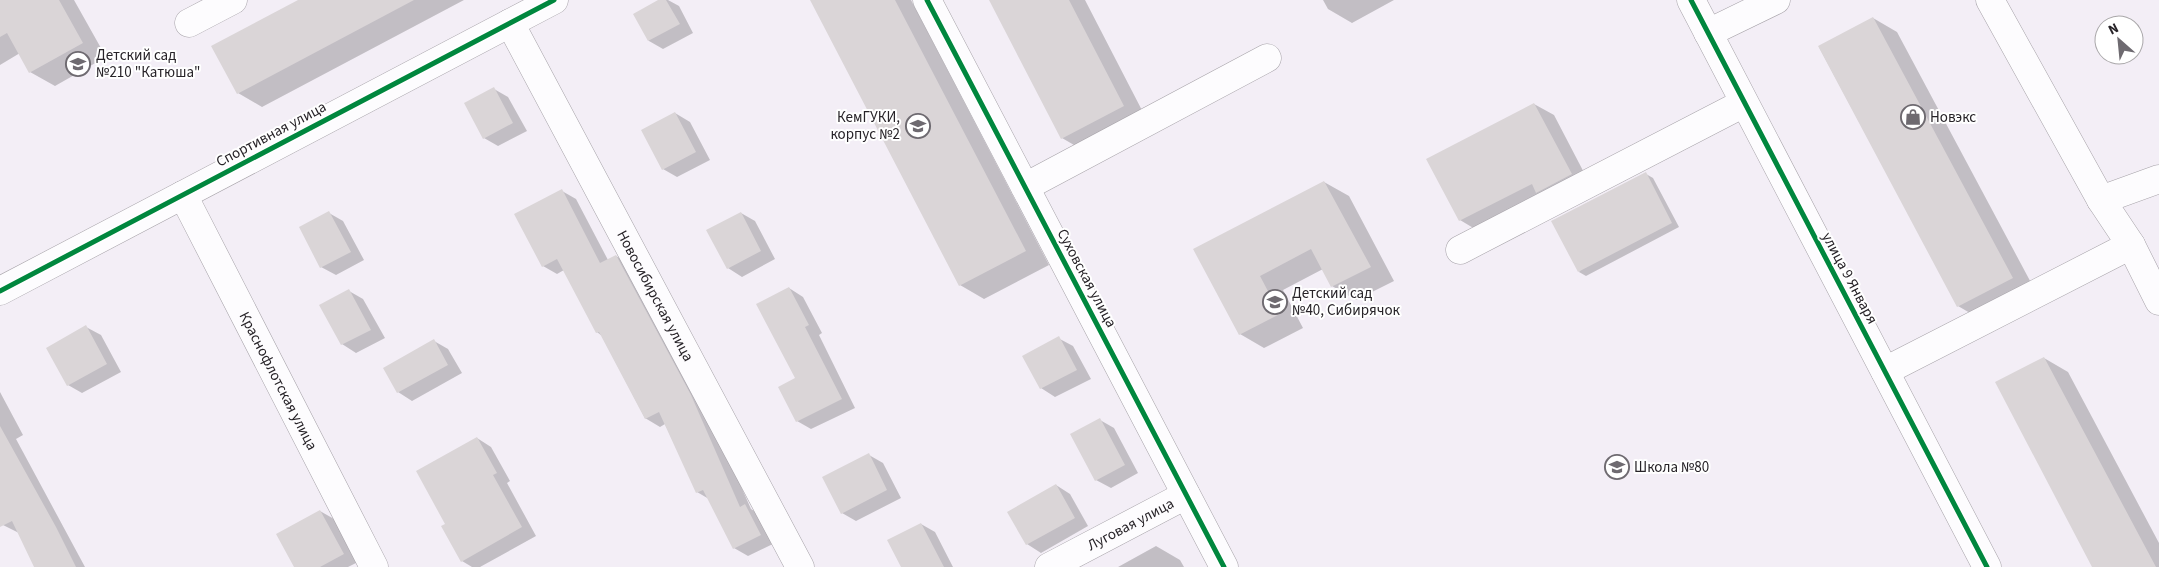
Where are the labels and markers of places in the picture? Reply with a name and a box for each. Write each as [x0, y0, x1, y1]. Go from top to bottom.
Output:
place label: Детский сад №210 "Катюша" [96, 45, 200, 83]
school or university icon: Детский сад №210 "Катюша" [65, 51, 91, 77]
shop icon: Новэкс [1900, 104, 1926, 130]
place label: КемГУКИ, корпус №2 [830, 107, 900, 145]
place label: Новэкс [1930, 107, 1976, 128]
school or university icon: КемГУКИ, корпус №2 [905, 113, 931, 139]
place label: Детский сад №40, Сибирячок [1292, 283, 1401, 321]
school or university icon: Детский сад №40, Сибирячок [1262, 289, 1288, 315]
school or university icon: Школа №80 [1604, 454, 1630, 480]
place label: Школа №80 [1634, 457, 1709, 478]

